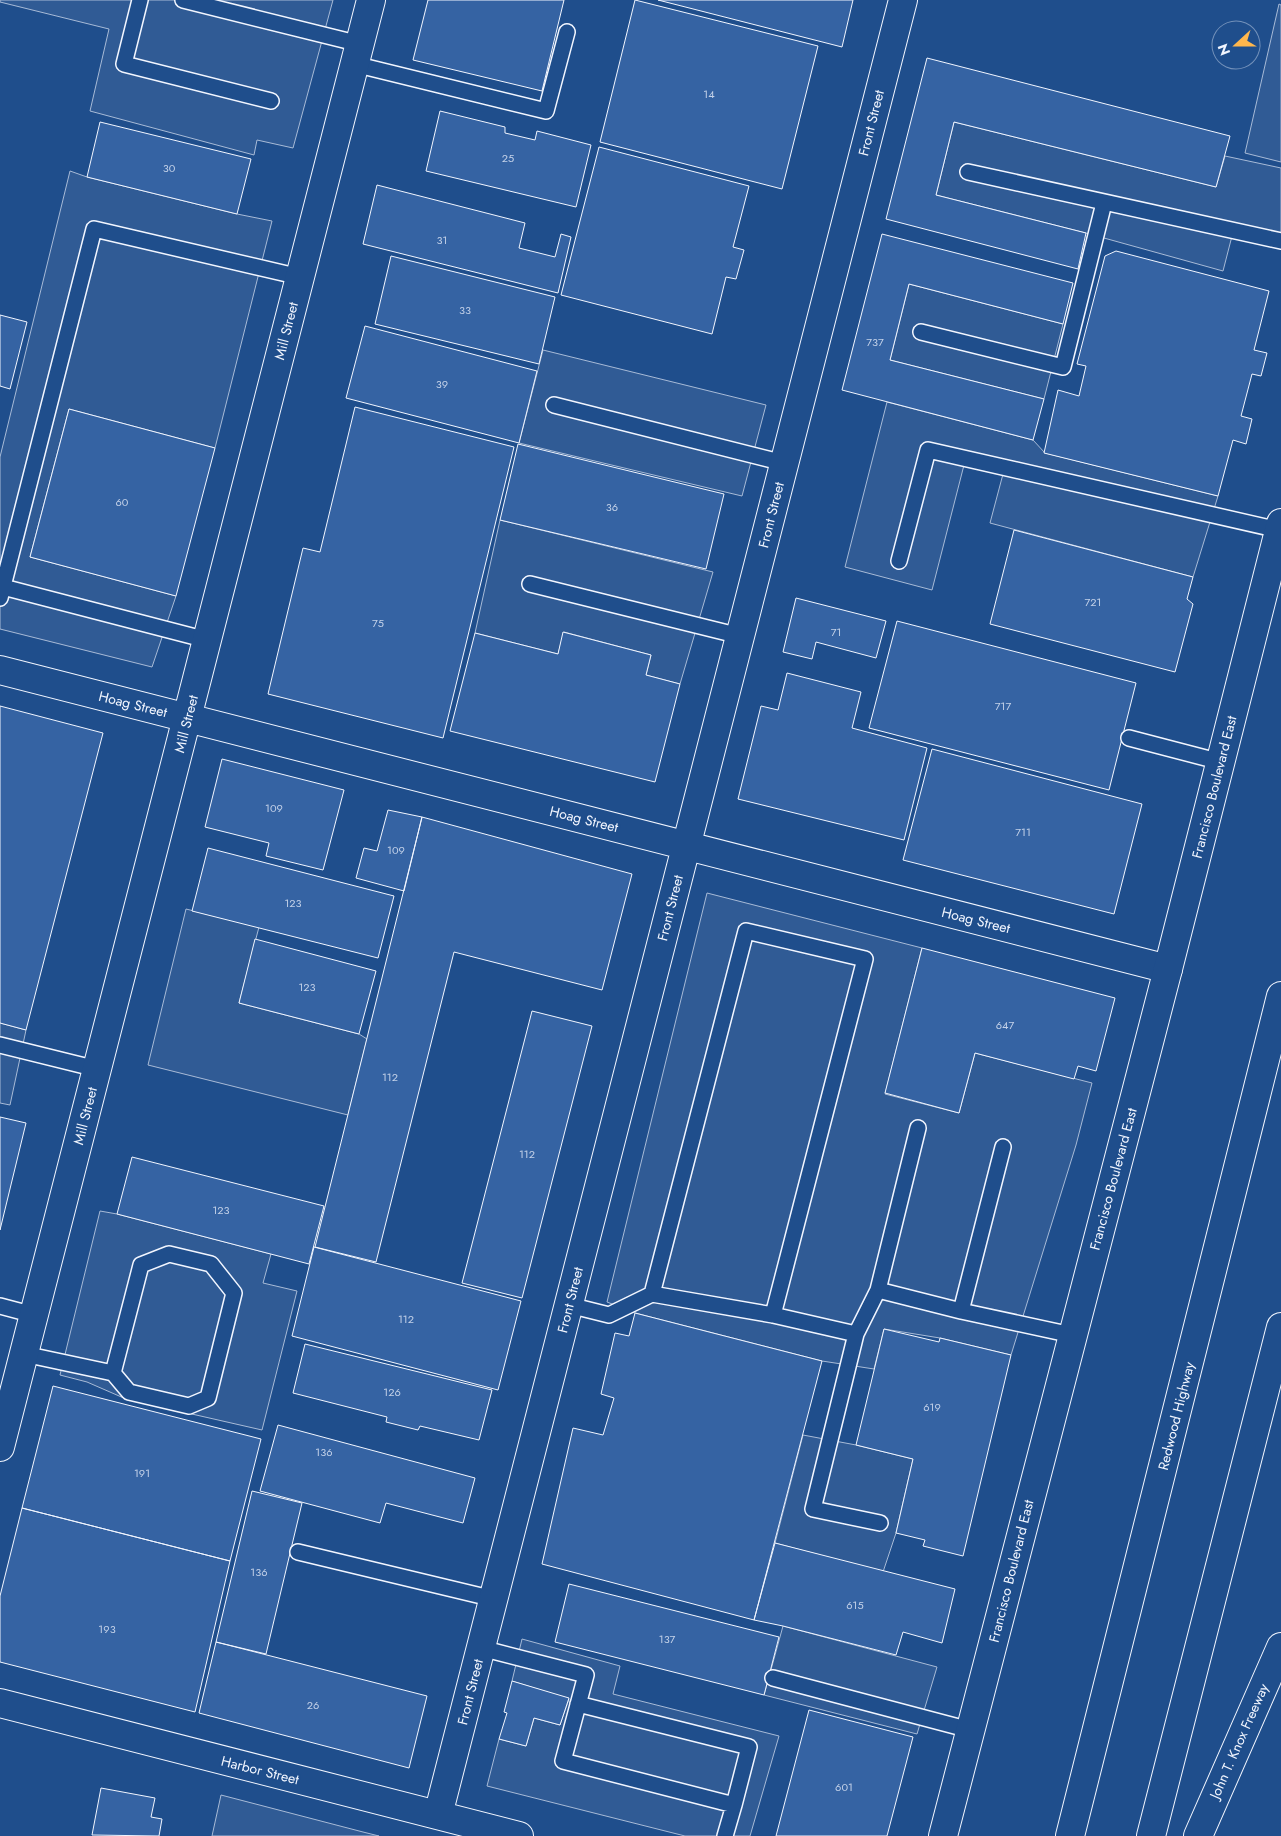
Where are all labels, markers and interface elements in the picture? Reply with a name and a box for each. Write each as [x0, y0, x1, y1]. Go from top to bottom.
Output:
north arrow [1211, 20, 1261, 70]
text: N [1213, 41, 1235, 58]
house number: 14 [703, 86, 715, 102]
street label: Front Street [853, 87, 889, 158]
house number: 25 [502, 150, 514, 166]
house number: 30 [163, 160, 176, 176]
house number: 31 [437, 232, 447, 248]
street label: Mill Street [269, 299, 303, 362]
house number: 33 [459, 302, 471, 318]
house number: 737 [866, 334, 884, 350]
house number: 39 [436, 376, 448, 392]
street label: Front Street [753, 479, 789, 550]
house number: 60 [116, 494, 129, 510]
house number: 36 [606, 499, 618, 515]
house number: 721 [1085, 594, 1101, 610]
house number: 75 [372, 615, 384, 631]
house number: 71 [831, 624, 841, 640]
street label: Hoag Street [97, 686, 170, 722]
street label: Mill Street [169, 692, 203, 755]
house number: 717 [995, 698, 1011, 714]
street label: Francisco Boulevard East [1187, 713, 1242, 860]
house number: 109 [265, 800, 283, 816]
street label: Hoag Street [548, 801, 621, 837]
house number: 711 [1015, 824, 1031, 840]
house number: 109 [387, 842, 405, 858]
street label: Front Street [652, 872, 688, 943]
house number: 123 [284, 895, 302, 911]
street label: Hoag Street [940, 902, 1013, 938]
house number: 123 [298, 979, 316, 995]
house number: 647 [996, 1017, 1014, 1033]
house number: 112 [382, 1069, 398, 1085]
street label: Mill Street [68, 1084, 102, 1147]
street label: Francisco Boulevard East [1084, 1105, 1142, 1252]
house number: 112 [519, 1146, 535, 1162]
house number: 123 [212, 1202, 230, 1218]
street label: Front Street [552, 1264, 588, 1335]
house number: 112 [398, 1311, 414, 1327]
street label: Redwood Highway [1153, 1359, 1199, 1472]
house number: 126 [383, 1384, 401, 1400]
house number: 619 [923, 1399, 941, 1415]
house number: 136 [315, 1444, 333, 1460]
house number: 191 [134, 1465, 150, 1481]
street label: Francisco Boulevard East [984, 1497, 1039, 1644]
house number: 136 [250, 1564, 268, 1580]
house number: 615 [846, 1597, 864, 1613]
house number: 193 [98, 1621, 116, 1637]
house number: 137 [659, 1631, 676, 1647]
street label: Front Street [452, 1656, 488, 1727]
street label: John T. Knox Freeway [1204, 1680, 1274, 1804]
house number: 26 [307, 1697, 319, 1713]
street label: Harbor Street [219, 1751, 302, 1789]
house number: 601 [835, 1779, 853, 1795]

